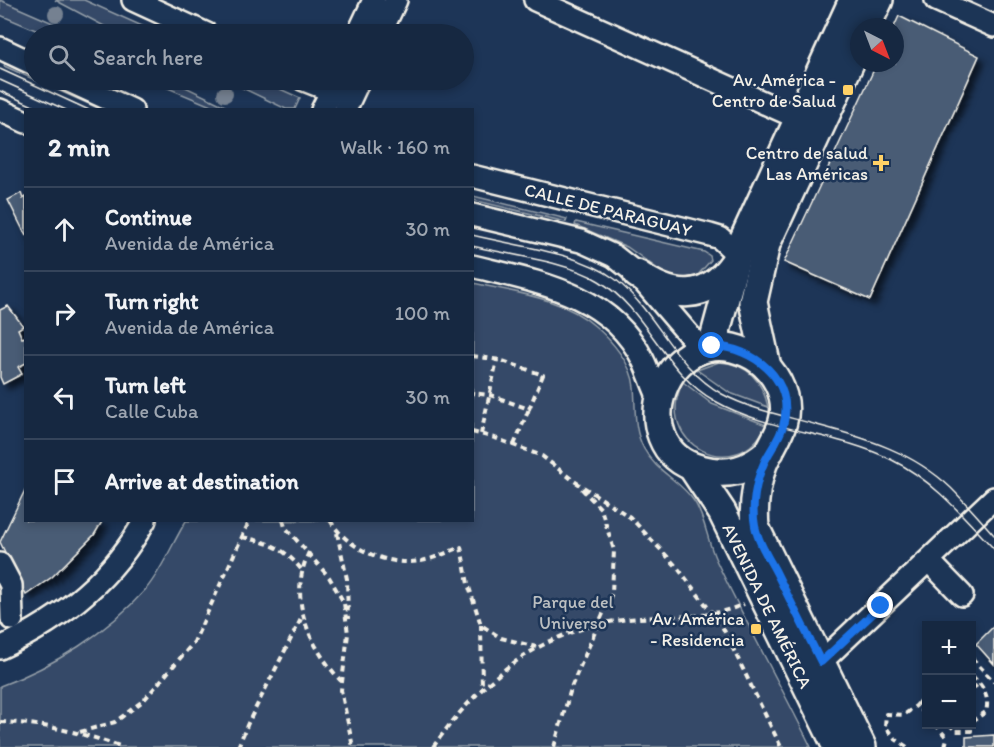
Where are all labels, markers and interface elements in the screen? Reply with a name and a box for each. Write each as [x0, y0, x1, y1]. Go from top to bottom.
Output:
north arrow [850, 18, 904, 72]
search box [24, 24, 474, 90]
icon: search [45, 41, 78, 74]
text: Search here [93, 44, 203, 71]
place label: Av. América - Centro de Salud [712, 69, 836, 112]
marker: Av. América - Centro de Salud [841, 83, 855, 97]
text: 2 min [48, 131, 110, 163]
text: Walk · 160 m [340, 135, 450, 159]
place label: Centro de salud Las Américas [746, 142, 868, 185]
marker: Centro de salud Las Américas [872, 154, 890, 172]
street label: CALLE DE PARAGUAY [522, 179, 695, 242]
text: Continue [105, 204, 192, 231]
icon: ahead [48, 213, 81, 246]
text: 30 m [405, 217, 450, 241]
text: Avenida de América [105, 231, 274, 255]
text: Turn right [105, 288, 199, 315]
icon: right [48, 297, 81, 330]
text: 100 m [395, 301, 450, 325]
text: Avenida de América [105, 315, 274, 339]
route start [698, 332, 724, 358]
text: Turn left [105, 372, 186, 399]
icon: left [48, 381, 81, 414]
text: 30 m [405, 385, 450, 409]
text: Calle Cuba [105, 399, 198, 423]
icon: arrive [48, 465, 81, 498]
text: Arrive at destination [105, 468, 299, 495]
street label: AVENIDA DE AMÉRICA [717, 520, 817, 693]
park label: Parque del Universo [532, 591, 614, 634]
route end [867, 592, 893, 618]
place label: Av. América - Residencia [650, 608, 744, 651]
map controls [922, 621, 976, 729]
button: + [922, 621, 976, 675]
marker: Av. América - Residencia [749, 622, 763, 636]
button: − [922, 675, 976, 729]

